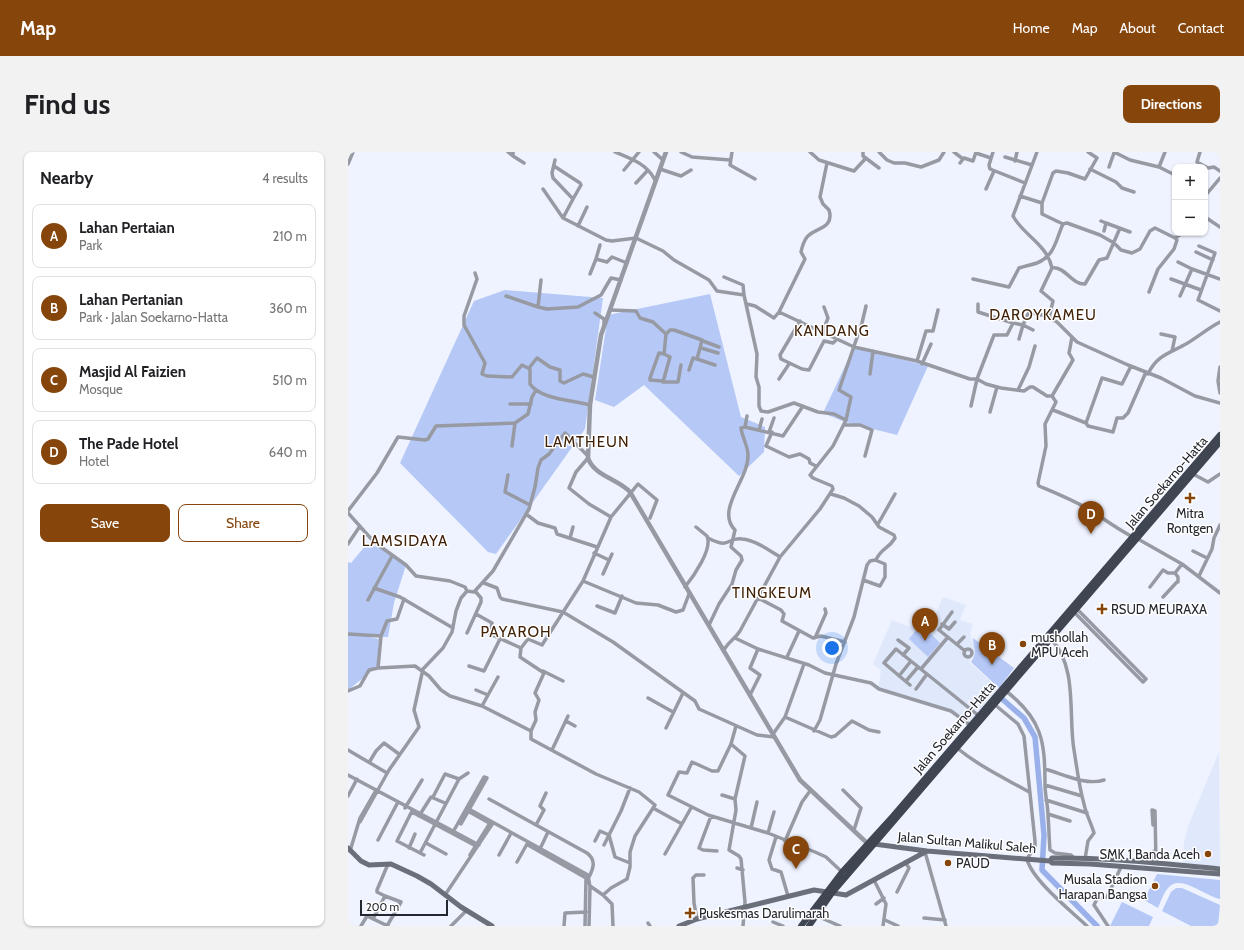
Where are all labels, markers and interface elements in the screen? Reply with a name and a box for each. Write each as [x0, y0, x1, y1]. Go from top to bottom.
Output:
text: Map [20, 17, 56, 40]
text: Home [1013, 19, 1050, 37]
text: Map [1072, 19, 1097, 37]
text: About [1119, 19, 1156, 37]
text: Contact [1178, 19, 1224, 37]
button: Directions [1123, 85, 1220, 123]
text: Find us [24, 87, 110, 121]
map controls [1172, 164, 1208, 236]
button: + [1172, 164, 1208, 200]
text: Nearby [40, 168, 93, 188]
text: 4 results [262, 170, 308, 186]
button: − [1172, 200, 1208, 236]
text: Lahan Pertaian [79, 219, 175, 237]
text: A [50, 228, 58, 244]
text: 210 m [273, 228, 307, 244]
text: Park [79, 237, 102, 253]
text: Lahan Pertanian [79, 291, 183, 309]
text: B [50, 300, 58, 316]
text: 360 m [269, 300, 307, 316]
district label: DAROYKAMEU [989, 306, 1097, 324]
text: Park · Jalan Soekarno-Hatta [79, 309, 228, 325]
district label: KANDANG [794, 322, 870, 340]
text: Masjid Al Faizien [79, 363, 186, 381]
text: C [50, 372, 58, 388]
text: 510 m [272, 372, 307, 388]
text: Mosque [79, 381, 123, 397]
street label: Jalan Soekarno-Hatta [1121, 432, 1211, 532]
district label: LAMTHEUN [545, 433, 629, 451]
text: The Pade Hotel [79, 435, 179, 453]
text: D [49, 444, 59, 460]
text: 640 m [269, 444, 307, 460]
text: Hotel [79, 453, 109, 469]
marker: Mitra Rontgen [1184, 492, 1196, 504]
pin: D [1078, 501, 1104, 534]
button: Save [40, 504, 170, 542]
button: Share [178, 504, 308, 542]
place label: Mitra Rontgen [1167, 505, 1213, 536]
district label: LAMSIDAYA [362, 532, 448, 550]
district label: TINGKEUM [732, 584, 812, 602]
place label: RSUD MEURAXA [1111, 601, 1207, 617]
marker: RSUD MEURAXA [1096, 603, 1108, 615]
pin: A [912, 608, 938, 641]
district label: PAYAROH [480, 623, 552, 641]
place label: mushollah MPU Aceh [1031, 629, 1089, 660]
pin: B [979, 632, 1005, 665]
your location [822, 638, 842, 658]
marker: mushollah MPU Aceh [1018, 639, 1028, 649]
street label: Jalan Soekarno-Hatta [909, 677, 999, 777]
street label: Jalan Sultan Malikul Saleh [896, 828, 1037, 856]
pin: C [783, 836, 809, 869]
place label: SMK 1 Banda Aceh [1099, 846, 1200, 862]
marker: SMK 1 Banda Aceh [1203, 849, 1213, 859]
place label: PAUD [956, 855, 990, 871]
marker: PAUD [943, 858, 953, 868]
place label: Musala Stadion Harapan Bangsa [1058, 871, 1148, 902]
marker: Musala Stadion Harapan Bangsa [1150, 881, 1160, 891]
scale bar [360, 898, 448, 917]
text: 200 m [366, 900, 399, 914]
place label: Puskesmas Darulimarah [699, 905, 829, 921]
marker: Puskesmas Darulimarah [684, 907, 696, 919]

